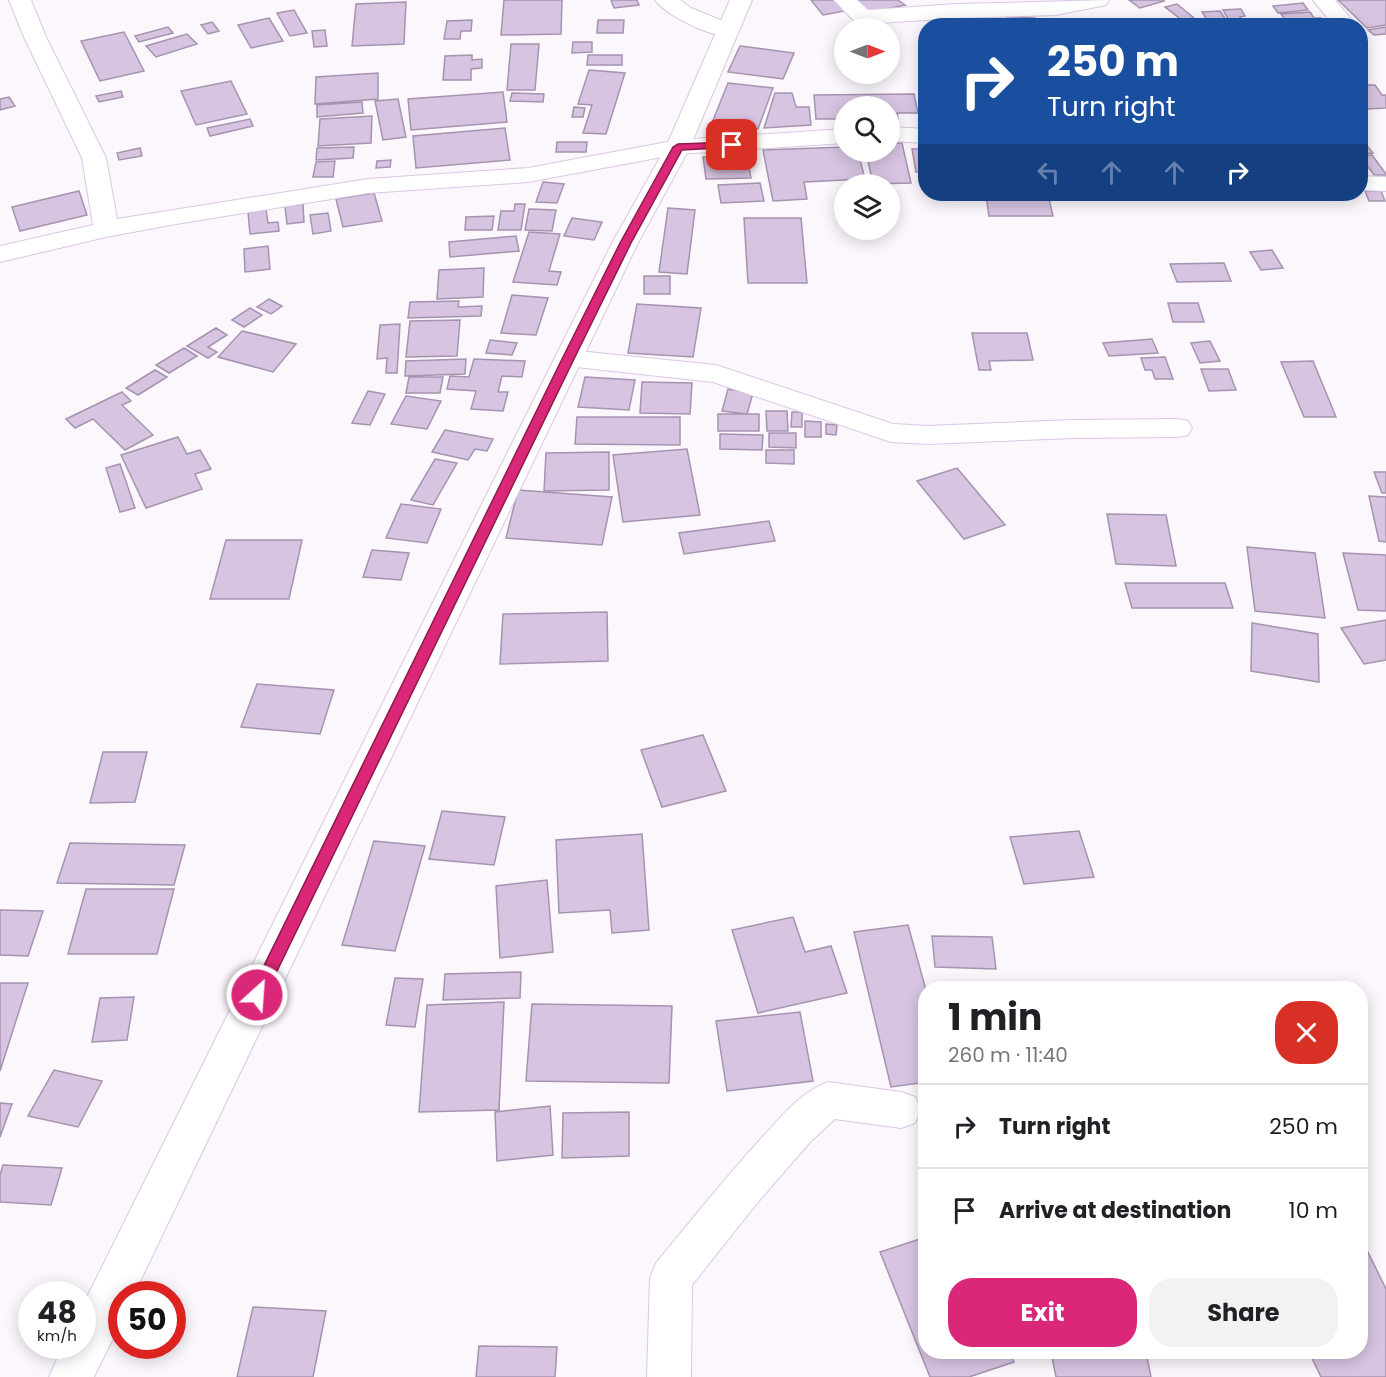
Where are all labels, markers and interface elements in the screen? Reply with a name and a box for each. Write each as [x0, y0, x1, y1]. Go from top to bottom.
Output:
north arrow [834, 18, 900, 84]
map controls [834, 18, 900, 240]
text: 250 m [1047, 32, 1179, 91]
icon: right [948, 42, 1026, 120]
text: Turn right [1047, 88, 1176, 125]
button: search [834, 96, 900, 162]
pin [706, 119, 757, 170]
icon: arrive [715, 128, 748, 161]
icon: left [1032, 156, 1065, 189]
icon: ahead [1095, 156, 1128, 189]
icon: ahead [1158, 156, 1191, 189]
icon: right [1221, 156, 1254, 189]
button: layers [834, 174, 900, 240]
position arrow [225, 963, 289, 1027]
text: 1 min [948, 992, 1042, 1043]
button: close [1275, 1001, 1338, 1064]
text: 260 m · 11:40 [948, 1041, 1068, 1069]
icon: right [948, 1110, 981, 1143]
text: Turn right [999, 1111, 1110, 1142]
text: 250 m [1269, 1111, 1338, 1142]
icon: arrive [948, 1194, 981, 1227]
text: Arrive at destination [999, 1195, 1231, 1226]
text: 10 m [1289, 1195, 1338, 1226]
button: Exit [948, 1278, 1137, 1347]
button: Share [1149, 1278, 1338, 1347]
speed limit sign: 50 [108, 1281, 186, 1359]
text: 48 [37, 1291, 77, 1334]
text: km/h [37, 1325, 77, 1346]

